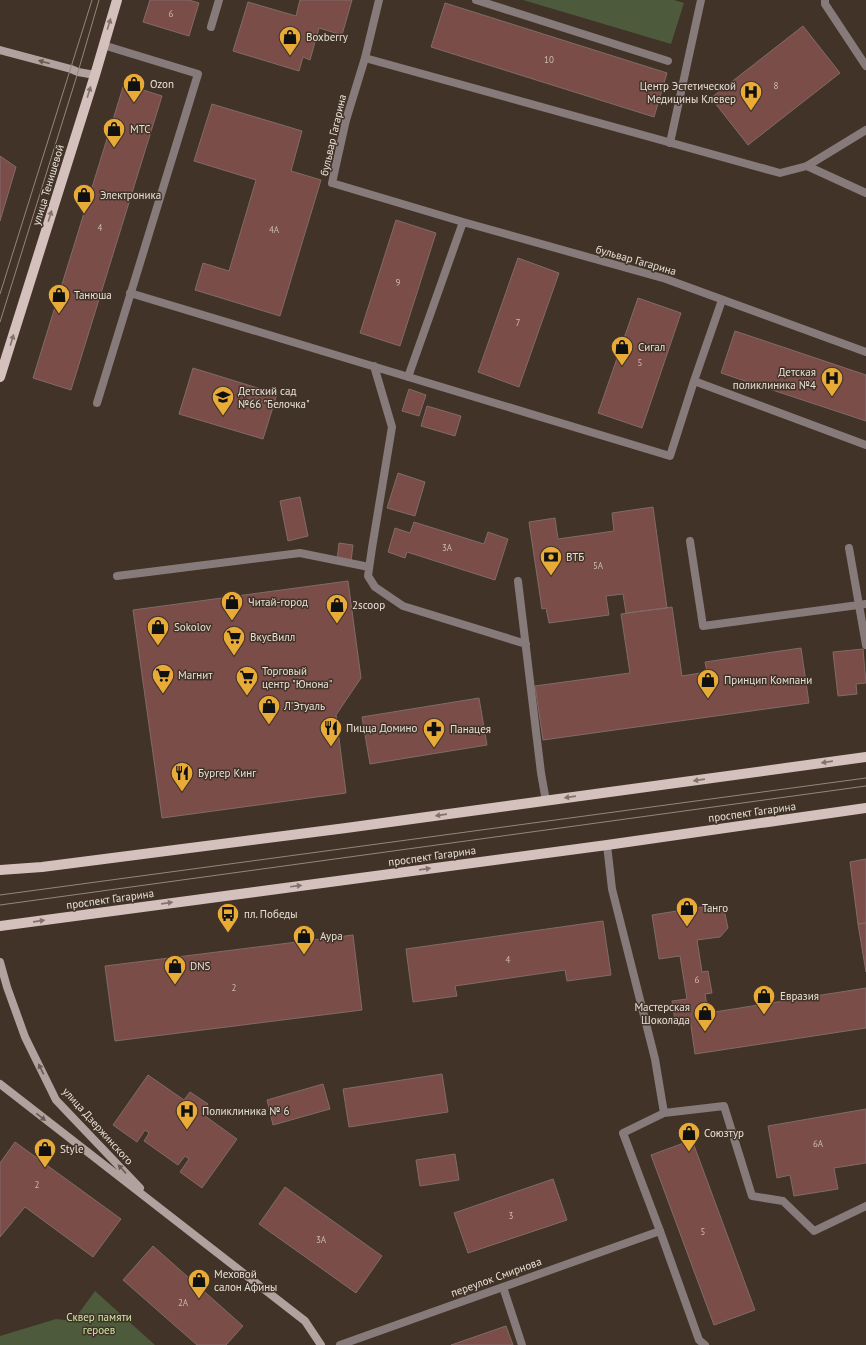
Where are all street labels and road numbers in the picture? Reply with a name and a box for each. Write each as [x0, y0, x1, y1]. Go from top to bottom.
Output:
street label: бульвар Гагарина [317, 93, 349, 177]
street label: улица Тенишевой [29, 143, 67, 227]
street label: бульвар Гагарина [594, 242, 678, 278]
street label: проспект Гагарина [707, 799, 797, 825]
street label: проспект Гагарина [387, 843, 477, 869]
street label: проспект Гагарина [65, 886, 155, 912]
street label: улица Дзержинского [60, 1084, 136, 1168]
street label: переулок Смирнова [449, 1254, 543, 1300]

